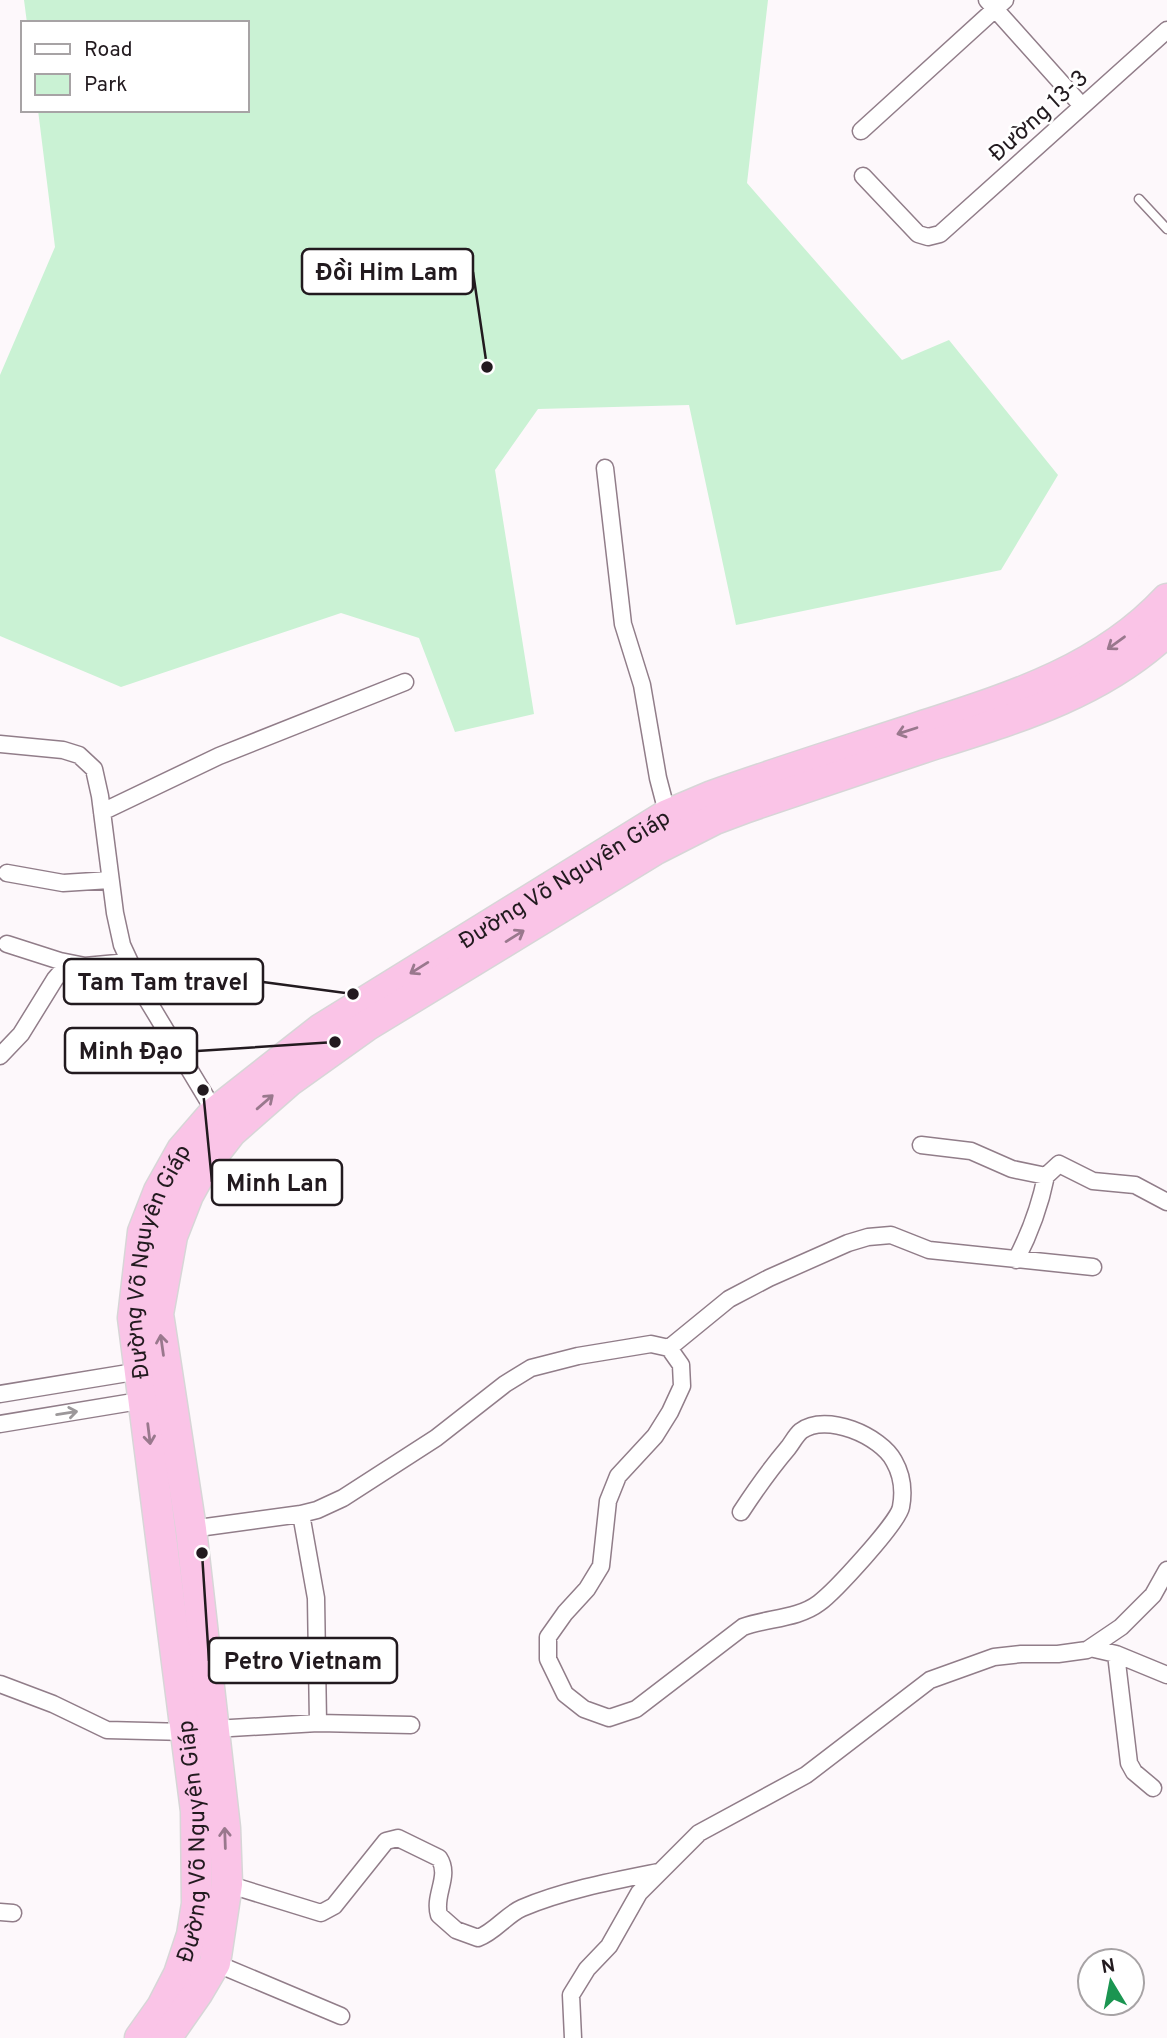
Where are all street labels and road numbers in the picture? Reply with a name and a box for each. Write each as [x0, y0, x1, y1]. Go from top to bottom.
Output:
street label: Đường 13-3 [984, 65, 1095, 169]
street label: Đường Võ Nguyên Giáp [454, 804, 677, 957]
street label: Đường Võ Nguyên Giáp [121, 1140, 199, 1380]
street label: Đường Võ Nguyên Giáp [172, 1718, 214, 1967]

